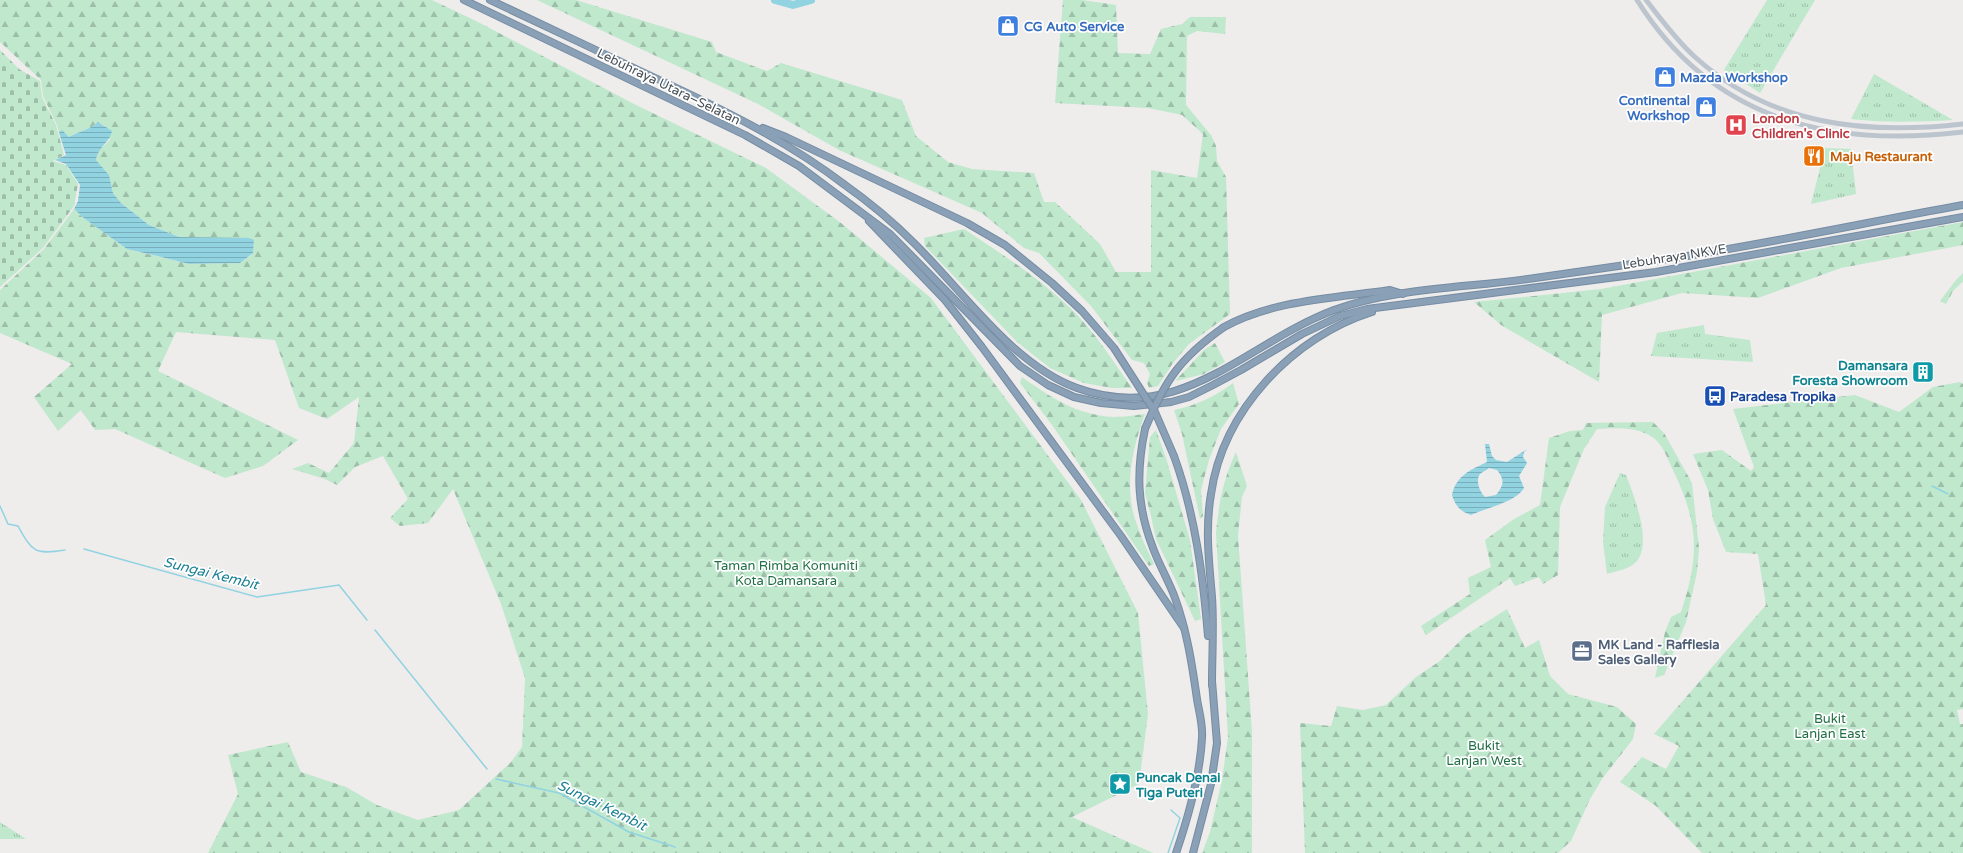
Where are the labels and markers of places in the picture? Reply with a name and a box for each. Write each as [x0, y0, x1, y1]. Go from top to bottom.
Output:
shop icon: CG Auto Service [995, 13, 1021, 39]
place label: CG Auto Service [1024, 19, 1125, 35]
shop icon: Mazda Workshop [1652, 64, 1678, 90]
place label: Mazda Workshop [1680, 70, 1788, 86]
place label: Continental Workshop [1619, 93, 1690, 124]
shop icon: Continental Workshop [1693, 94, 1719, 120]
place label: London Children's Clinic [1752, 111, 1850, 142]
hospital icon: London Children's Clinic [1723, 112, 1749, 138]
restaurant icon: Maju Restaurant [1801, 143, 1827, 169]
place label: Maju Restaurant [1830, 149, 1932, 165]
place label: Damansara Foresta Showroom [1792, 358, 1908, 389]
building icon: Damansara Foresta Showroom [1910, 359, 1936, 385]
bus stop icon: Paradesa Tropika [1702, 383, 1728, 409]
place label: Paradesa Tropika [1730, 389, 1836, 405]
place label: MK Land - Rafflesia Sales Gallery [1598, 637, 1720, 668]
office icon: MK Land - Rafflesia Sales Gallery [1569, 638, 1595, 664]
place label: Puncak Denai Tiga Puteri [1135, 770, 1221, 801]
place icon: Puncak Denai Tiga Puteri [1107, 771, 1133, 797]

